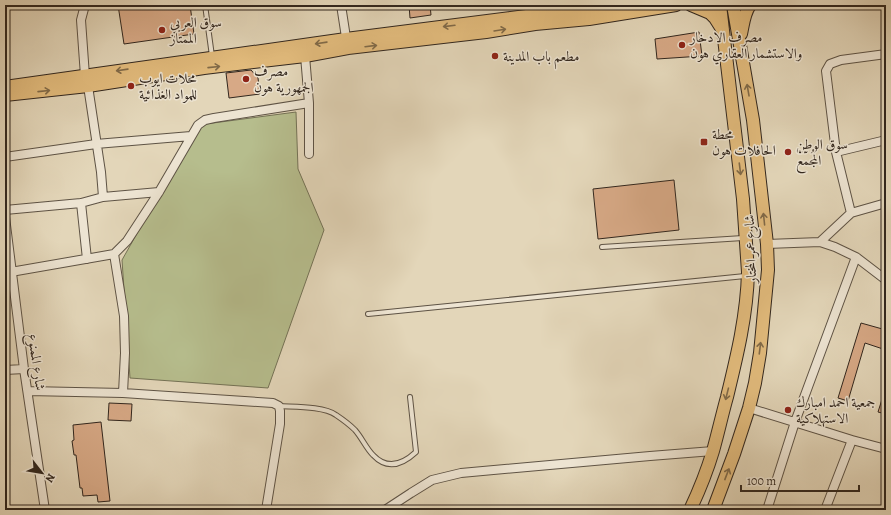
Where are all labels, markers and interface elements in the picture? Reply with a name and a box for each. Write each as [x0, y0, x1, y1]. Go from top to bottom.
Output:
place label: سوق العربي الممتاز [168, 13, 222, 48]
one-way arrow [443, 22, 456, 30]
marker: سوق العربي الممتاز [157, 25, 167, 35]
one-way arrow [493, 26, 506, 34]
place label: مصرف الادخار والاستشمار العقاري هون [688, 28, 802, 65]
one-way arrow [314, 39, 327, 47]
marker: مصرف الادخار والاستشمار العقاري هون [677, 40, 687, 50]
one-way arrow [364, 42, 377, 50]
place label: مطعم باب المدينة [503, 47, 579, 70]
marker: مطعم باب المدينة [490, 51, 500, 61]
place label: مصرف الجمهورية هون [254, 62, 314, 97]
one-way arrow [207, 63, 220, 71]
one-way arrow [116, 66, 129, 74]
place label: محلات ايوب للمواد الغذائية [139, 69, 197, 104]
marker: مصرف الجمهورية هون [241, 74, 251, 84]
marker: محلات ايوب للمواد الغذائية [126, 81, 136, 91]
one-way arrow [743, 84, 751, 97]
one-way arrow [37, 87, 50, 95]
place label: محطة الحافلات هون [712, 125, 776, 160]
place label: سوق الوطن المُجمّعْ [796, 135, 848, 174]
marker: محطة الحافلات هون [699, 137, 709, 147]
marker: سوق الوطن المُجمّعْ [783, 147, 793, 157]
one-way arrow [736, 162, 744, 175]
one-way arrow [761, 213, 768, 226]
street label: شارع عمر المختار [740, 214, 763, 286]
street label: شارع الممنوع [21, 332, 50, 392]
one-way arrow [756, 342, 764, 355]
one-way arrow [723, 388, 731, 401]
place label: جمعية احمد امبارك الاستهلاكية [796, 393, 875, 428]
marker: جمعية احمد امبارك الاستهلاكية [783, 405, 793, 415]
north arrow [22, 453, 62, 493]
scale bar [741, 467, 859, 493]
one-way arrow [724, 468, 732, 480]
text: N [42, 471, 59, 485]
text: 100 m [747, 473, 776, 489]

